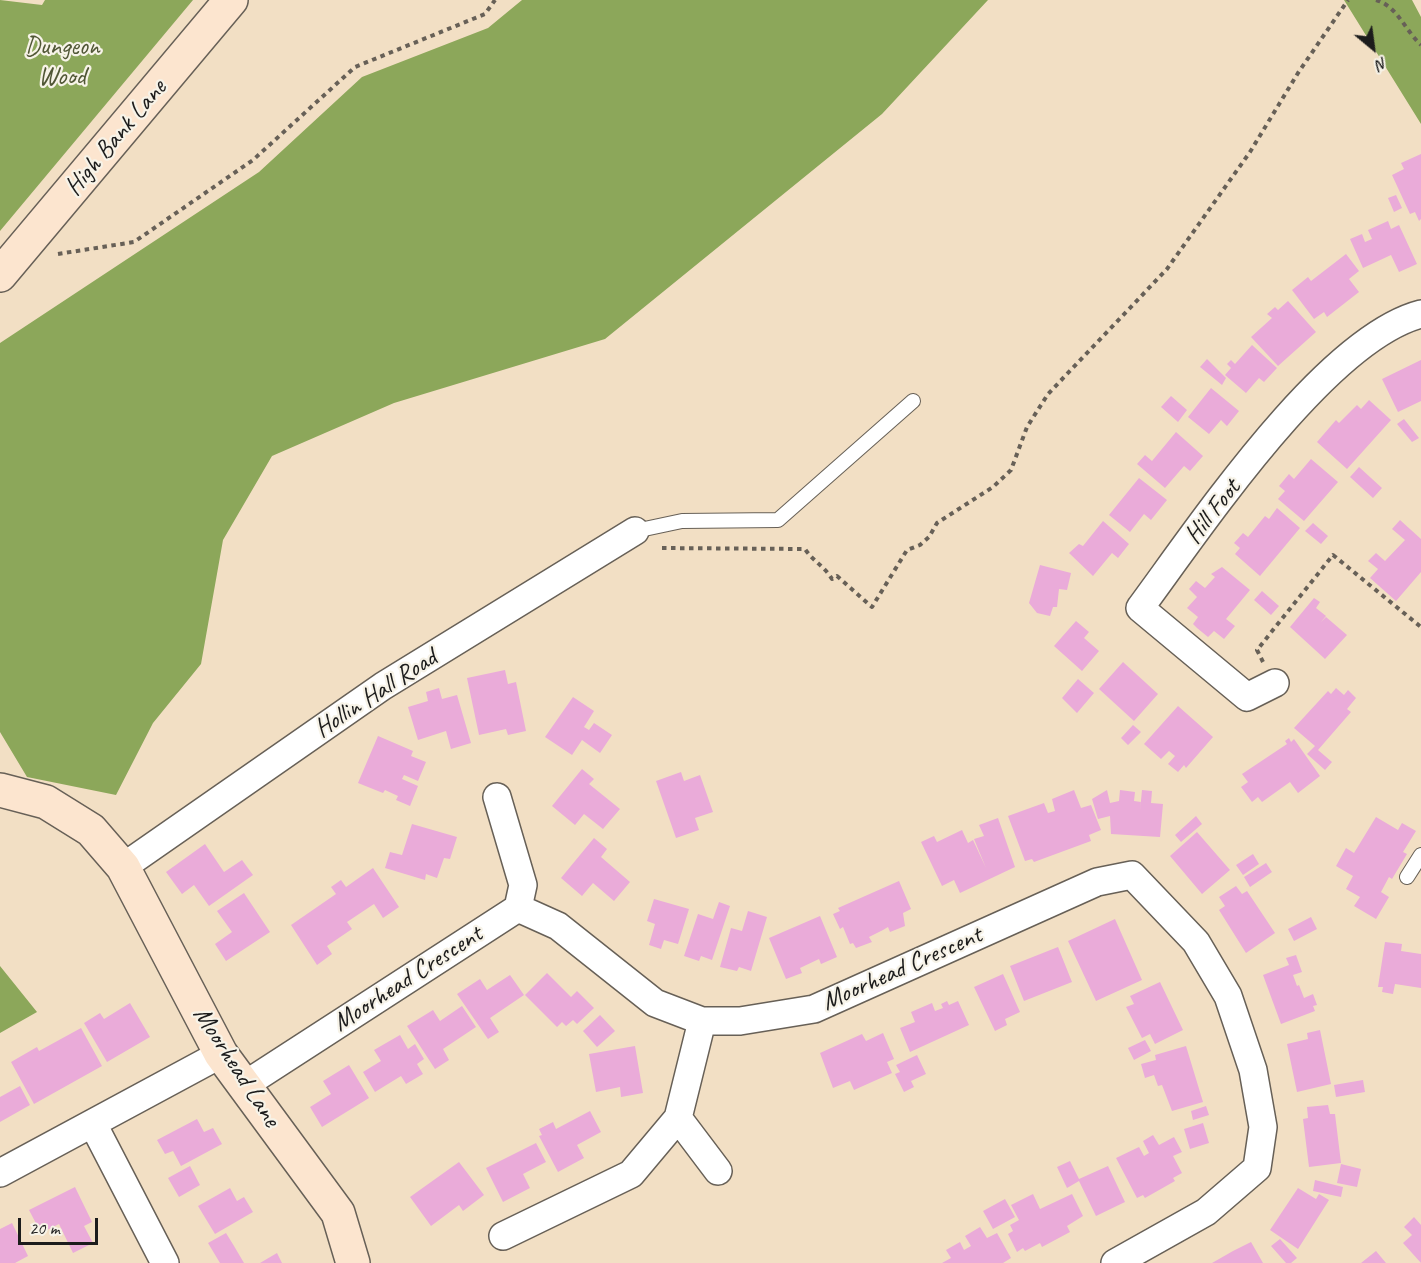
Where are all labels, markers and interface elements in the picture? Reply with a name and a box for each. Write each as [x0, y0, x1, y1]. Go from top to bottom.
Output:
north arrow [1343, 18, 1403, 78]
park label: Dungeon Wood [25, 31, 99, 92]
text: N [1373, 53, 1391, 75]
street label: High Bank Lane [58, 74, 174, 202]
street label: Hill Foot [1178, 474, 1248, 550]
street label: Hollin Hall Road [309, 643, 443, 745]
street label: Moorhead Crescent [327, 919, 489, 1039]
street label: Moorhead Crescent [817, 920, 987, 1018]
street label: Moorhead Lane [186, 1001, 286, 1133]
scale bar [21, 1206, 100, 1244]
text: 20 m [29, 1217, 60, 1239]

